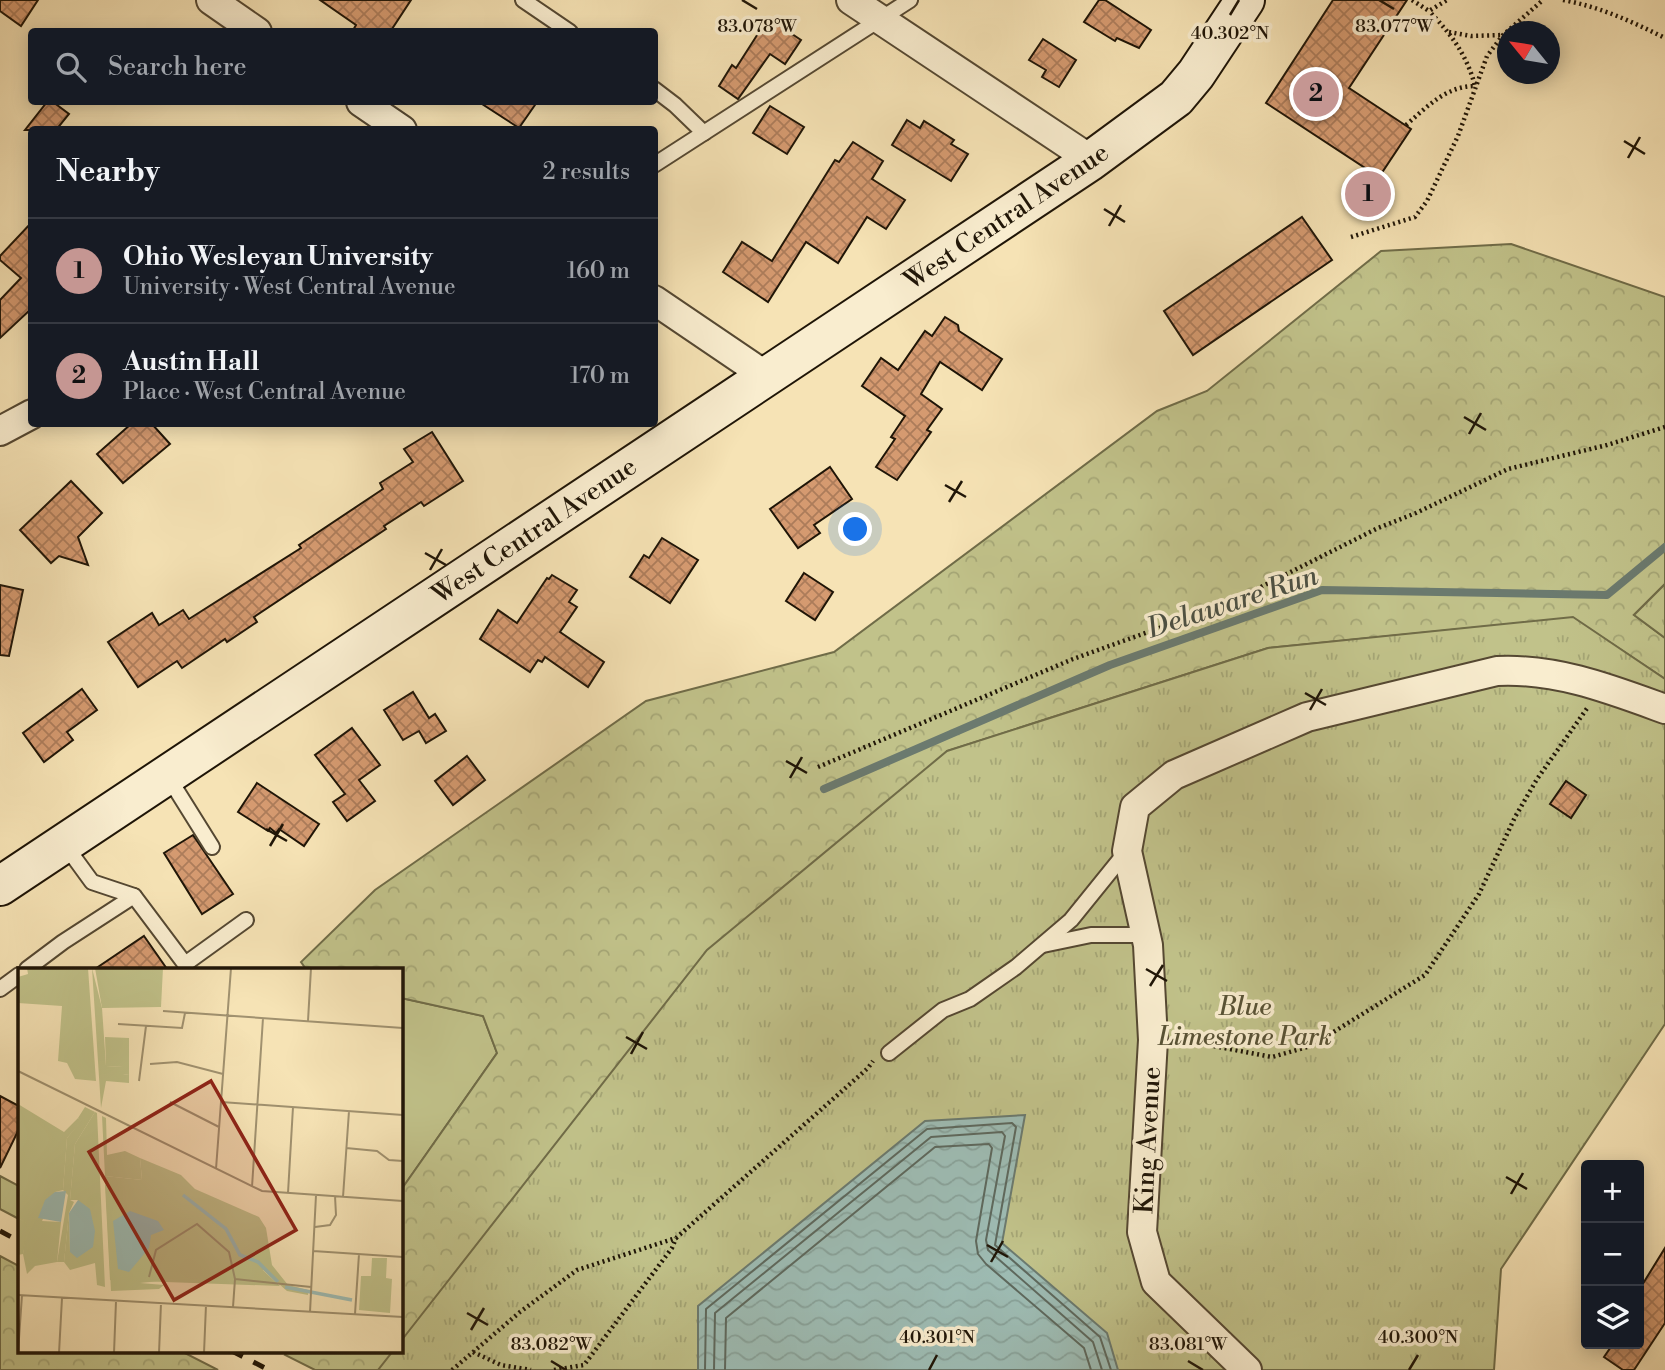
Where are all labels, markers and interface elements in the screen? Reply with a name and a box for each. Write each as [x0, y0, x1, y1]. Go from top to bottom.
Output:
text: 83.078°W [717, 15, 797, 38]
text: 83.077°W [1355, 15, 1434, 38]
north arrow [1497, 21, 1560, 84]
text: 40.302°N [1191, 22, 1270, 45]
search box [28, 28, 658, 105]
icon: search [52, 48, 90, 86]
text: Search here [108, 51, 247, 83]
pin: 2 [1293, 68, 1339, 120]
street label: West Central Avenue [897, 136, 1115, 298]
text: Nearby [56, 153, 160, 191]
text: 2 results [543, 158, 630, 186]
pin: 1 [1345, 168, 1391, 220]
text: Ohio Wesleyan University [123, 241, 433, 273]
text: 1 [73, 257, 85, 285]
text: 160 m [567, 257, 630, 285]
text: University · West Central Avenue [123, 273, 456, 301]
text: Austin Hall [123, 346, 259, 378]
text: 2 [72, 362, 86, 390]
text: 170 m [570, 362, 630, 390]
text: Place · West Central Avenue [123, 378, 406, 406]
street label: West Central Avenue [425, 450, 643, 612]
your location [838, 512, 872, 546]
water label: Delaware Run [1142, 558, 1323, 647]
inset map [18, 968, 402, 1352]
park label: Blue Limestone Park [1157, 991, 1332, 1053]
street label: King Avenue [1128, 1066, 1168, 1215]
map controls [1581, 1160, 1644, 1349]
button: + [1581, 1160, 1644, 1223]
button: − [1581, 1223, 1644, 1286]
button: layers [1581, 1286, 1644, 1349]
text: 40.301°N [899, 1326, 975, 1349]
text: 40.300°N [1378, 1326, 1459, 1349]
text: 83.082°W [510, 1333, 592, 1356]
text: 83.081°W [1149, 1333, 1228, 1356]

